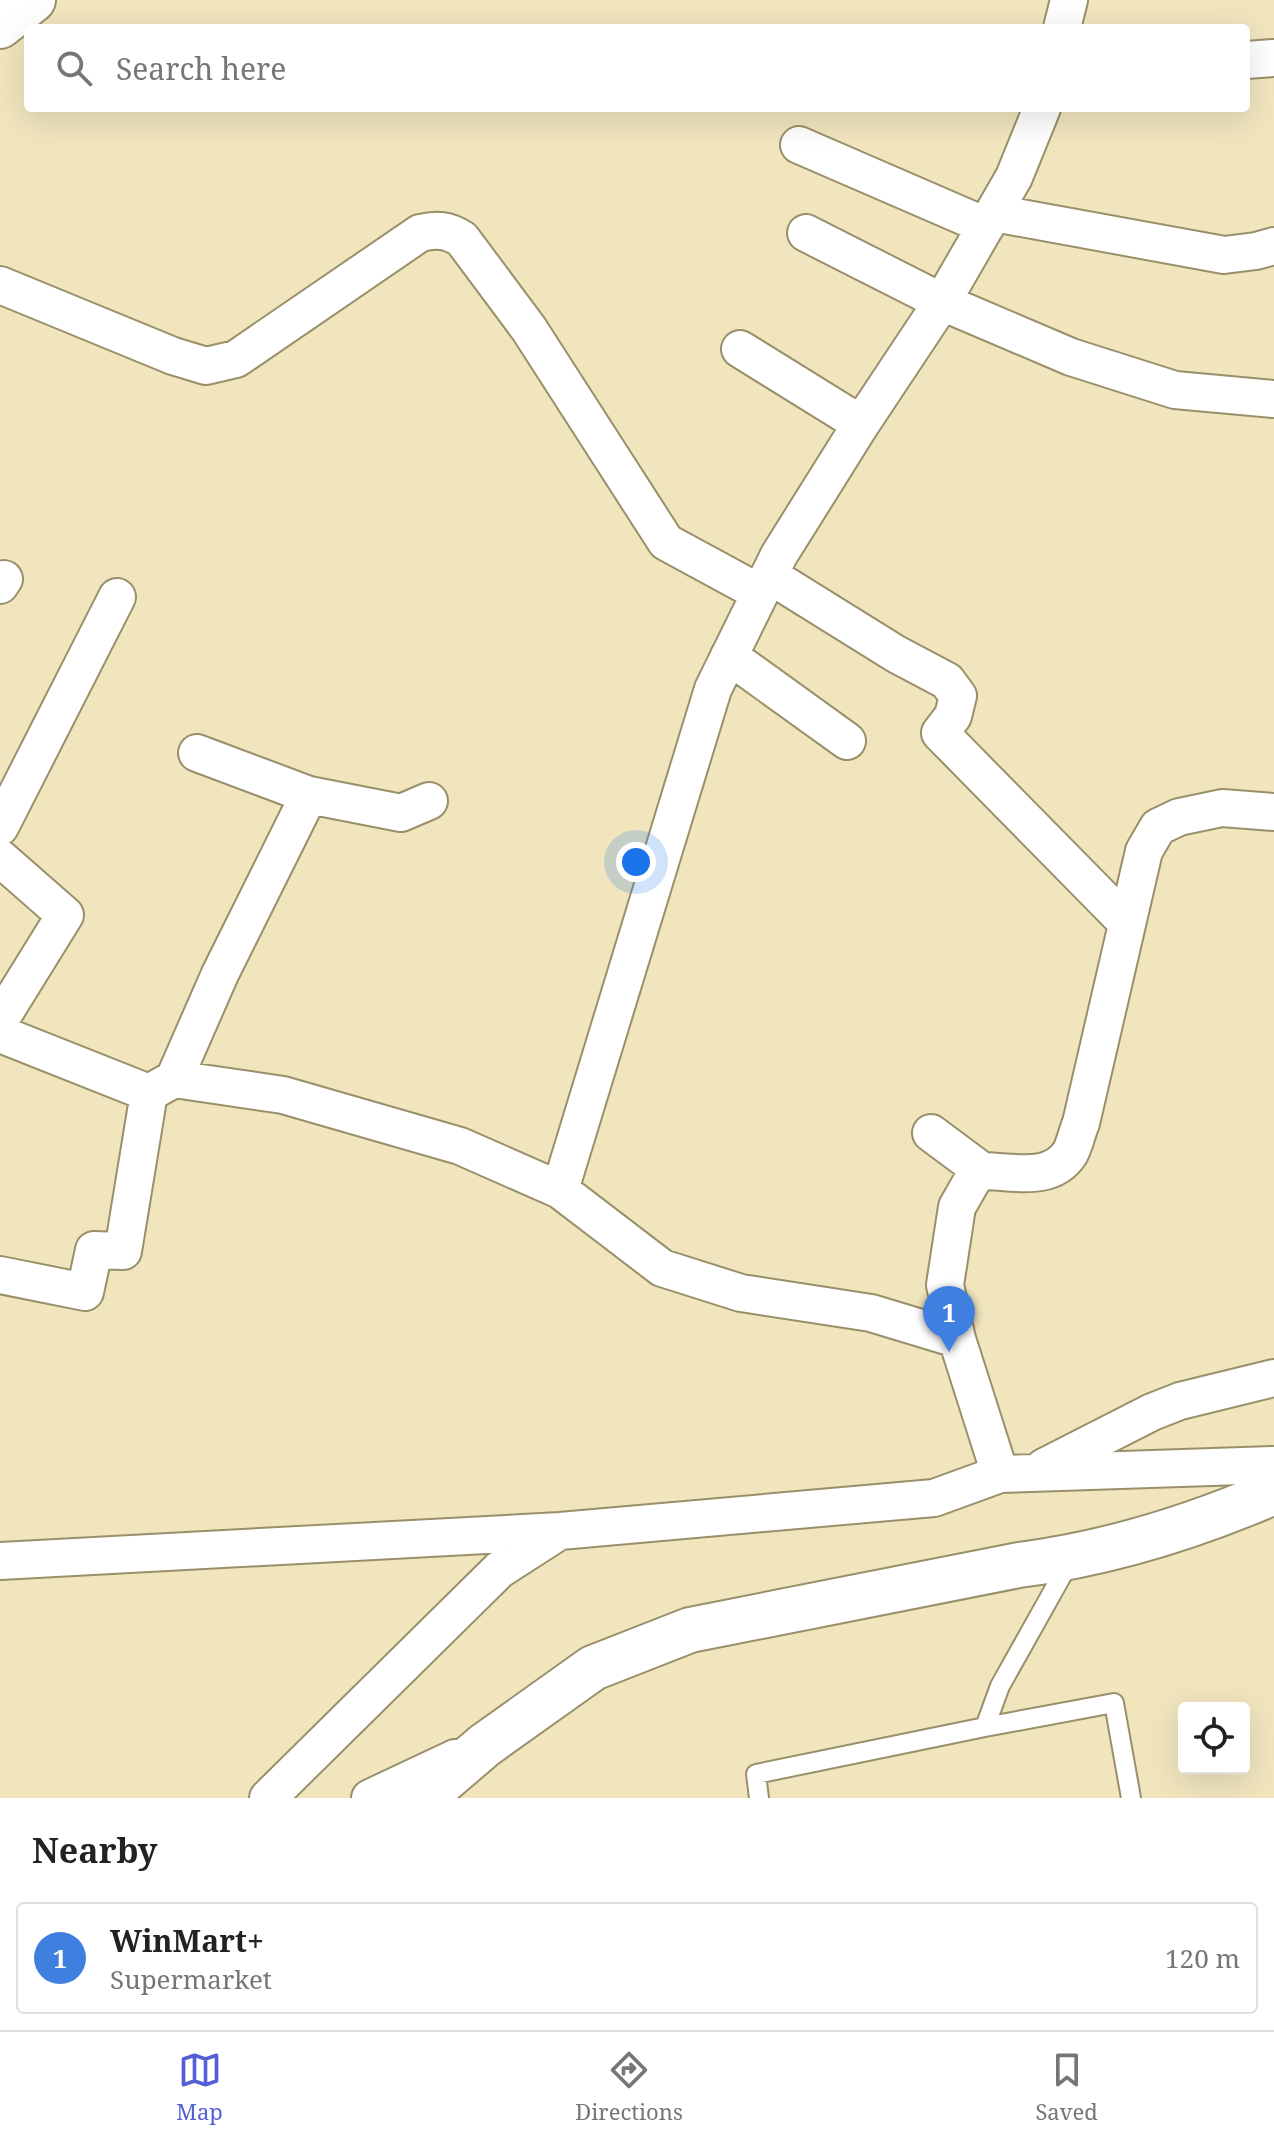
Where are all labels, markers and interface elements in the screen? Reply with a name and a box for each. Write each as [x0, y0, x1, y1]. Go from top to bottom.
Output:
search box [24, 24, 1250, 112]
icon: search [52, 46, 96, 90]
text: Search here [116, 48, 286, 89]
your location [616, 842, 656, 882]
pin: 1 [923, 1286, 975, 1352]
map controls [1178, 1702, 1250, 1774]
button: locate [1178, 1702, 1250, 1774]
text: Nearby [32, 1827, 158, 1873]
text: WinMart+ [110, 1920, 264, 1961]
text: 1 [53, 1940, 67, 1976]
text: 120 m [1165, 1940, 1240, 1976]
text: Supermarket [110, 1961, 272, 1997]
tab: Map [176, 2048, 223, 2126]
tab: Directions [575, 2048, 683, 2126]
tab: Saved [1035, 2048, 1098, 2126]

